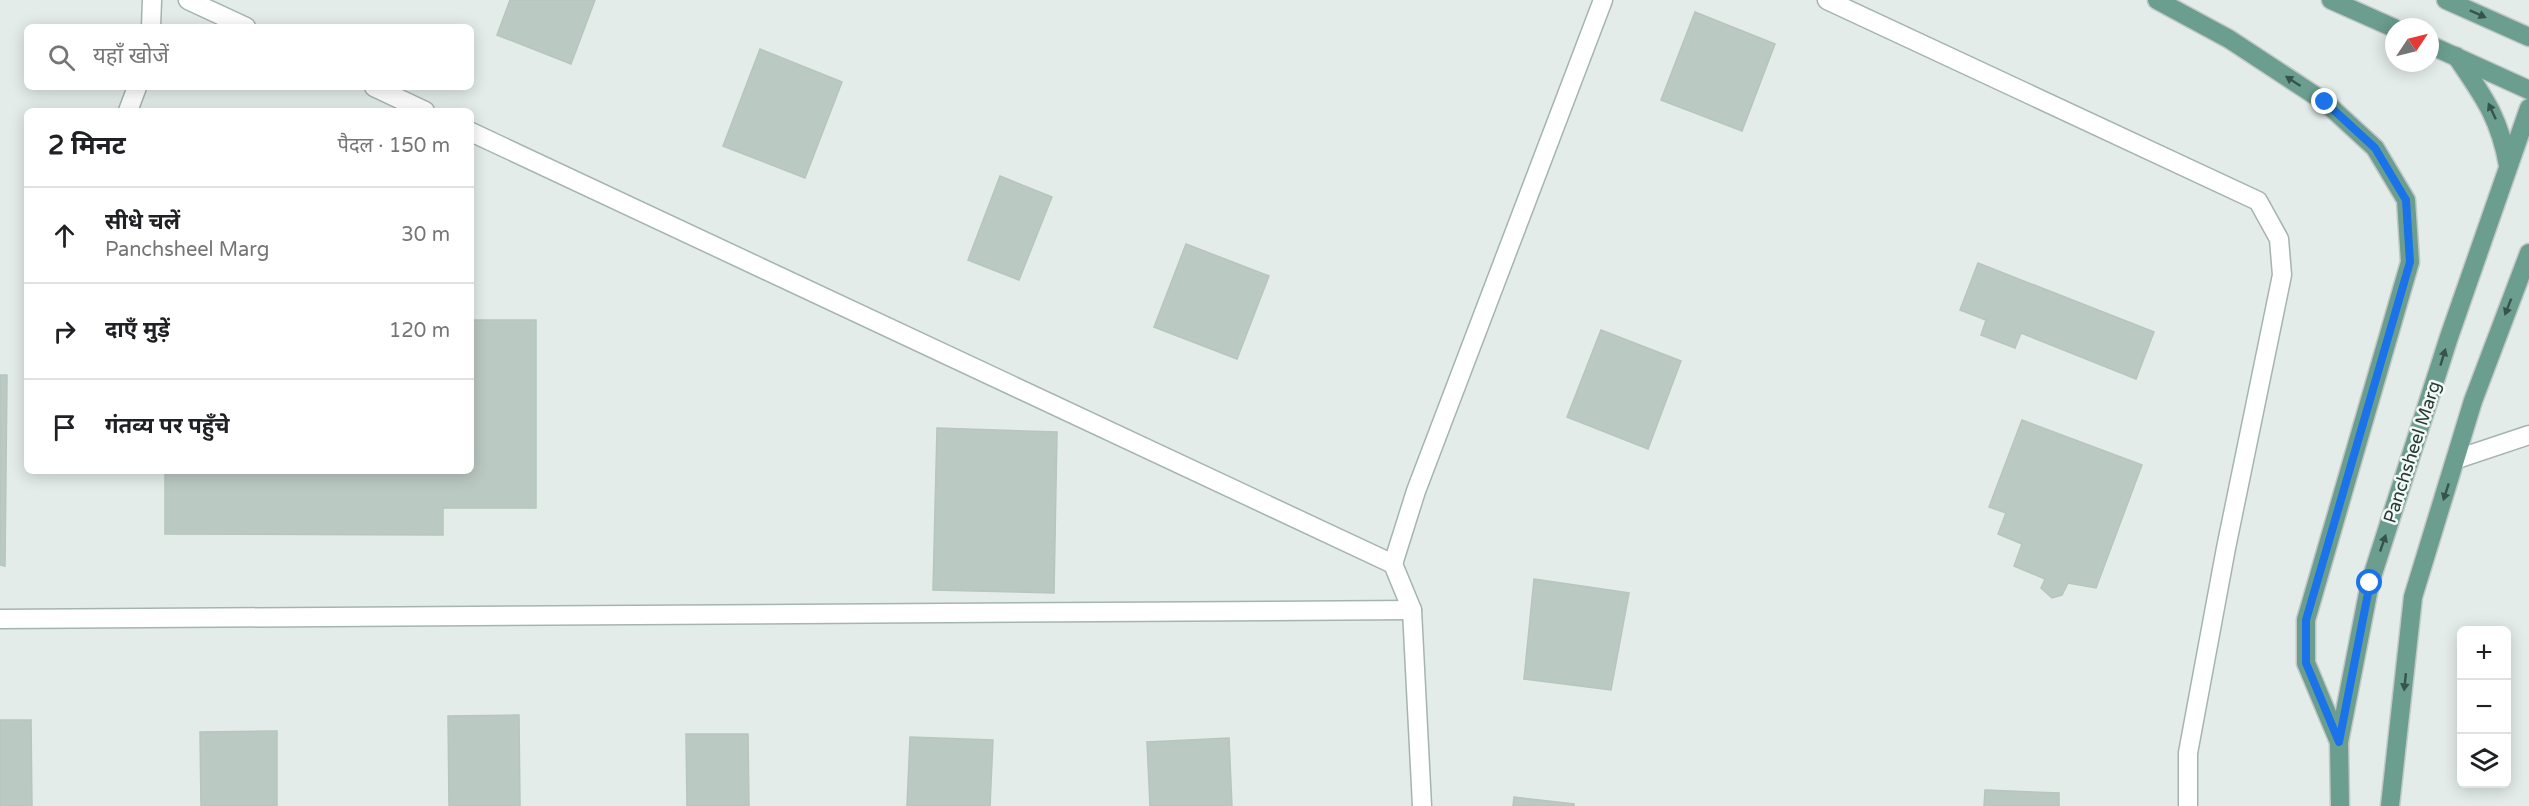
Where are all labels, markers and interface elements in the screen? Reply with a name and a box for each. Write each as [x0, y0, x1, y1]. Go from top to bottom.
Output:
one-way arrow [2469, 10, 2486, 19]
north arrow [2385, 18, 2439, 72]
search box [24, 24, 474, 90]
icon: search [45, 41, 78, 74]
text: यहाँ खोजें [93, 43, 169, 69]
one-way arrow [2285, 75, 2301, 87]
route end [2311, 88, 2337, 114]
one-way arrow [2487, 103, 2496, 120]
text: 2 मिनट [48, 130, 126, 161]
text: पैदल · 150 m [338, 134, 450, 158]
text: सीधे चलें [105, 209, 180, 235]
icon: ahead [48, 219, 81, 252]
text: 30 m [401, 223, 450, 247]
text: Panchsheel Marg [105, 238, 269, 262]
one-way arrow [2503, 299, 2513, 317]
icon: right [48, 315, 81, 348]
text: दाएँ मुड़ें [105, 317, 170, 343]
text: 120 m [389, 319, 450, 343]
one-way arrow [2439, 348, 2448, 366]
street label: Panchsheel Marg [2379, 378, 2445, 526]
icon: arrive [48, 411, 81, 444]
text: गंतव्य पर पहुँचे [105, 413, 230, 439]
one-way arrow [2441, 483, 2451, 501]
one-way arrow [2379, 534, 2389, 552]
route start [2356, 569, 2382, 595]
map controls [2457, 626, 2511, 788]
button: + [2457, 626, 2511, 680]
one-way arrow [2400, 672, 2410, 691]
button: − [2457, 680, 2511, 734]
button: layers [2457, 734, 2511, 788]

